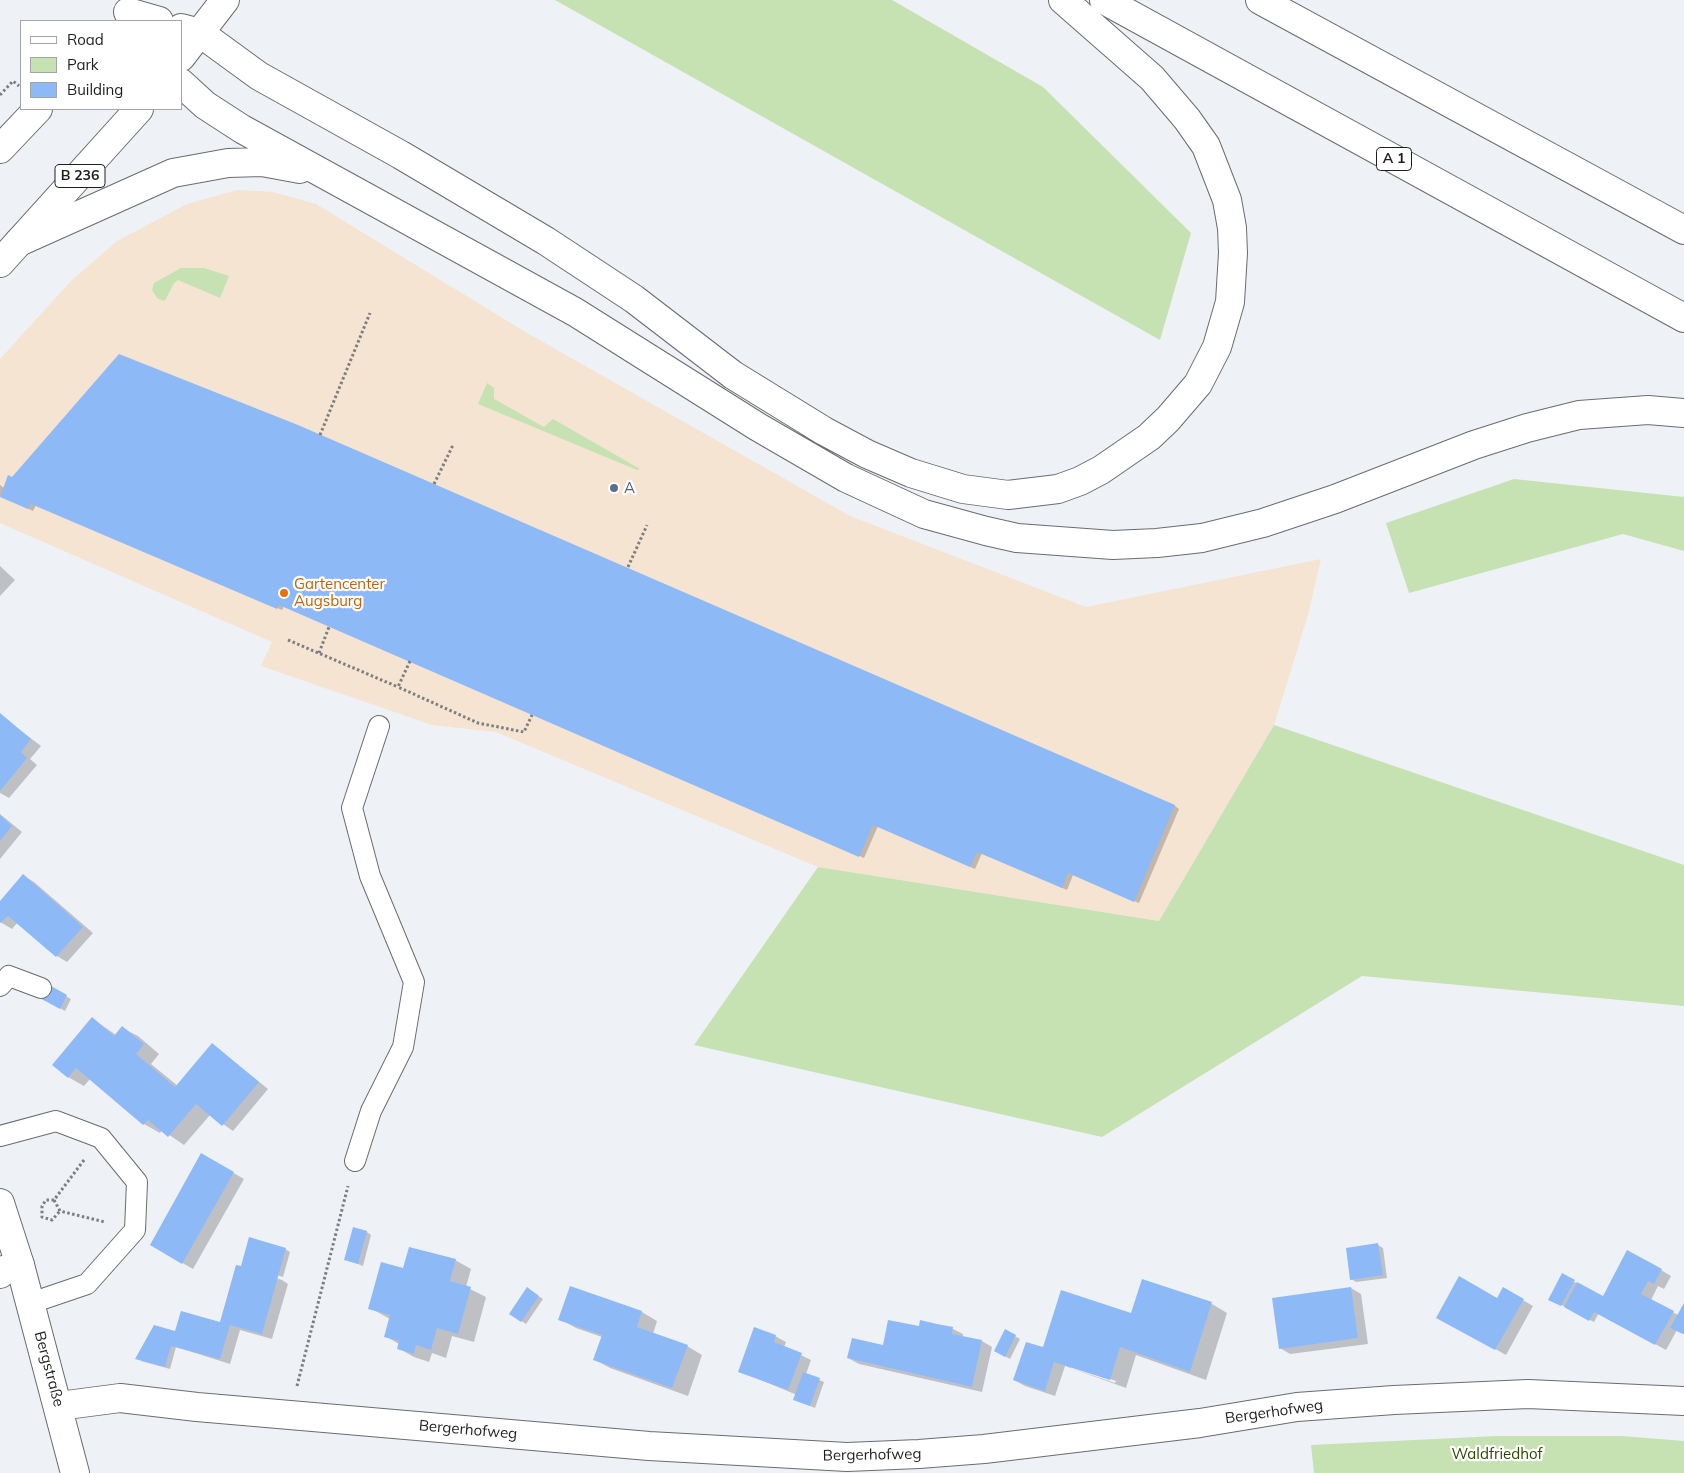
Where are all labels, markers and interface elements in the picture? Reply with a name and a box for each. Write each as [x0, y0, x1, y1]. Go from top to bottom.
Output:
legend [20, 20, 182, 110]
text: Road [67, 30, 104, 49]
text: Park [67, 55, 99, 74]
text: Building [67, 80, 123, 99]
road number: A 1 [1376, 148, 1412, 170]
road number: B 236 [55, 165, 105, 188]
place label: A [624, 479, 635, 497]
marker: A [608, 482, 620, 494]
place label: Gartencenter Augsburg [294, 575, 385, 610]
marker: Gartencenter Augsburg [278, 587, 290, 599]
street label: Bergstraße [30, 1329, 68, 1409]
street label: Bergerhofweg [1224, 1396, 1324, 1428]
street label: Bergerhofweg [418, 1417, 518, 1443]
street label: Bergerhofweg [822, 1445, 922, 1465]
park label: Waldfriedhof [1452, 1445, 1542, 1463]

